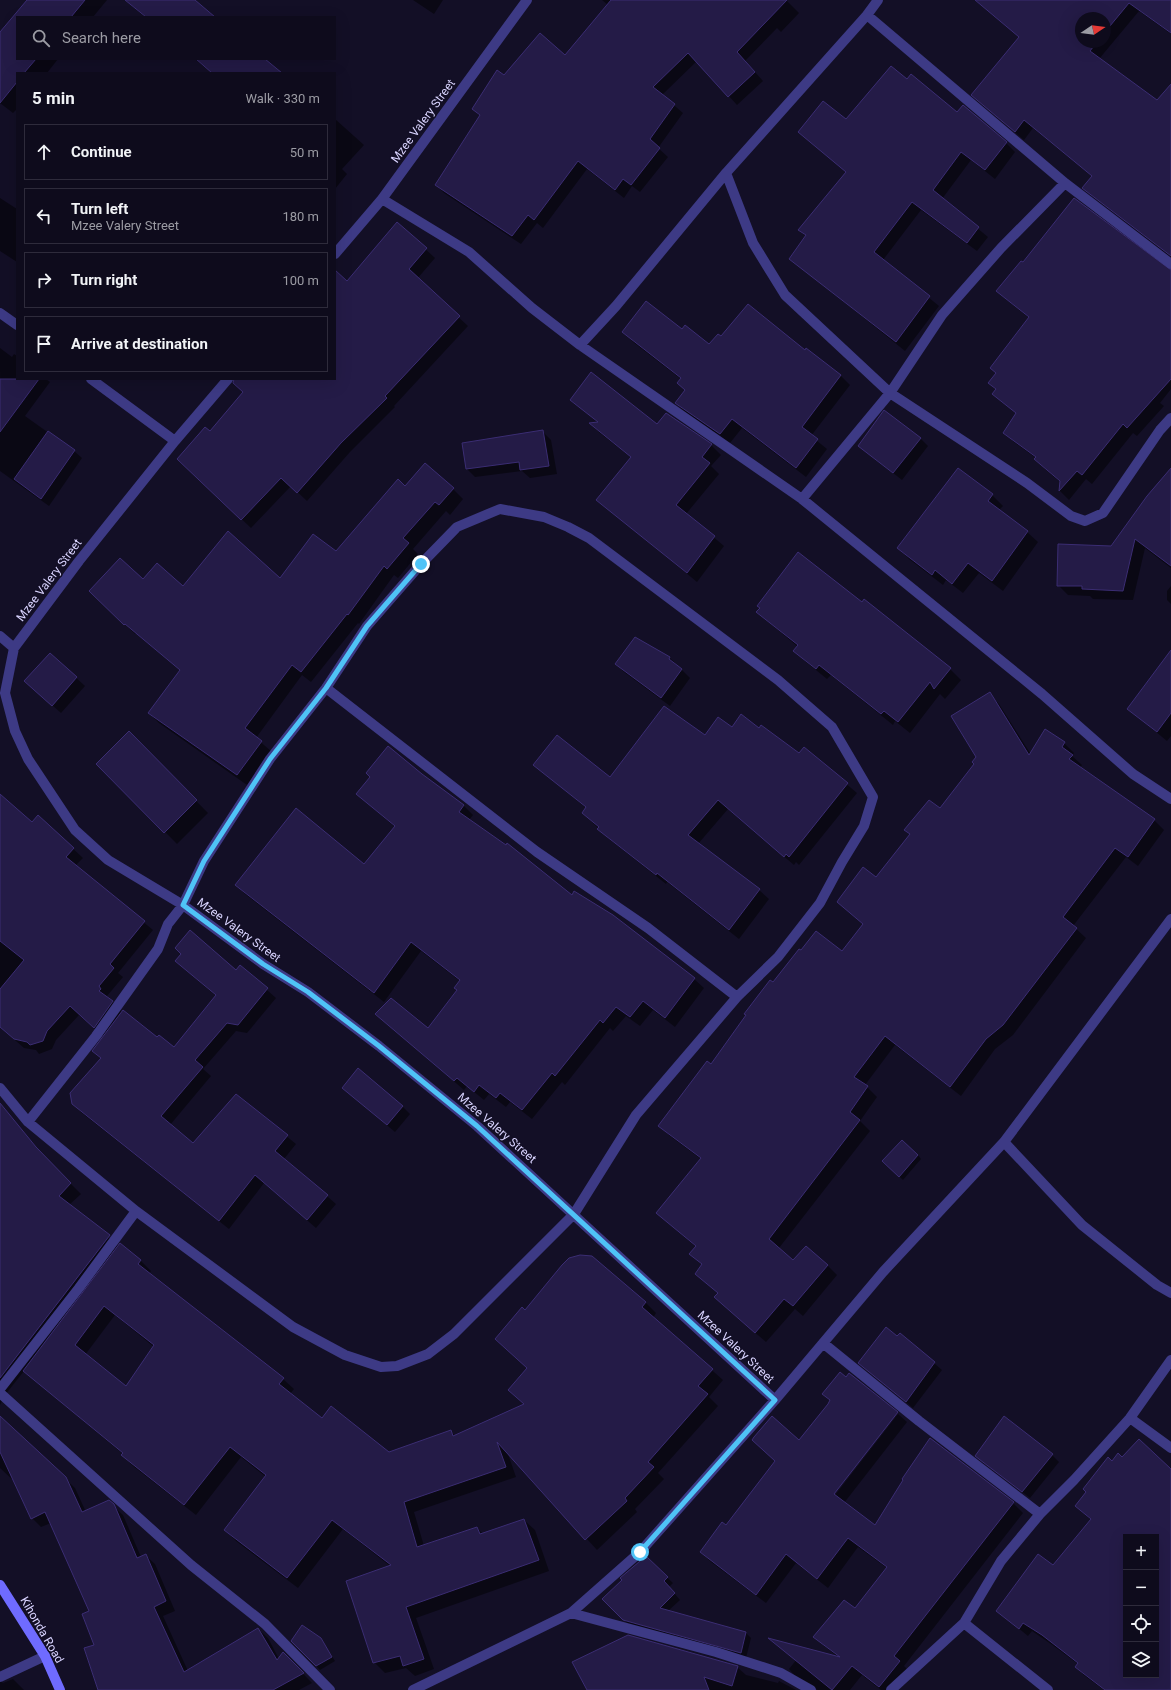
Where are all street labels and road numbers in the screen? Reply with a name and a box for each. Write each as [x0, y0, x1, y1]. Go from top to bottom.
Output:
street label: Mzee Valery Street [388, 76, 458, 165]
street label: Mzee Valery Street [13, 536, 85, 624]
street label: Mzee Valery Street [195, 895, 284, 965]
street label: Mzee Valery Street [455, 1090, 539, 1166]
street label: Mzee Valery Street [695, 1308, 777, 1386]
street label: Kihonda Road [17, 1594, 67, 1666]

